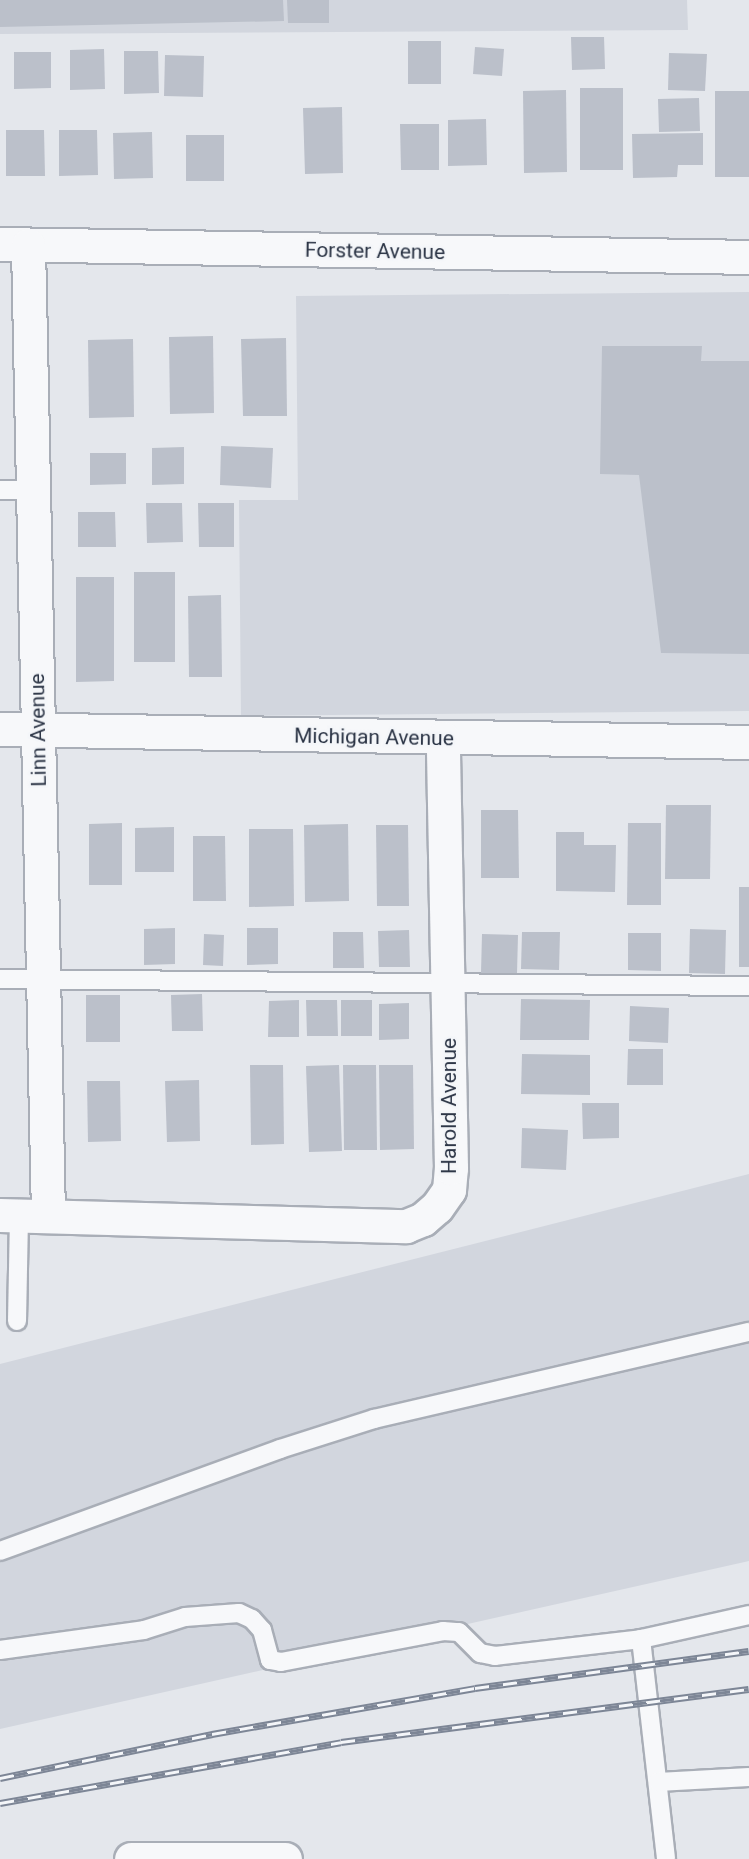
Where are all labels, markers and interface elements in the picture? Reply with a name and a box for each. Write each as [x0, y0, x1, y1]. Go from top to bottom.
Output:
street label: Forster Avenue [305, 237, 445, 265]
street label: Linn Avenue [24, 673, 52, 787]
street label: Michigan Avenue [294, 723, 454, 751]
street label: Harold Avenue [436, 1038, 462, 1174]

